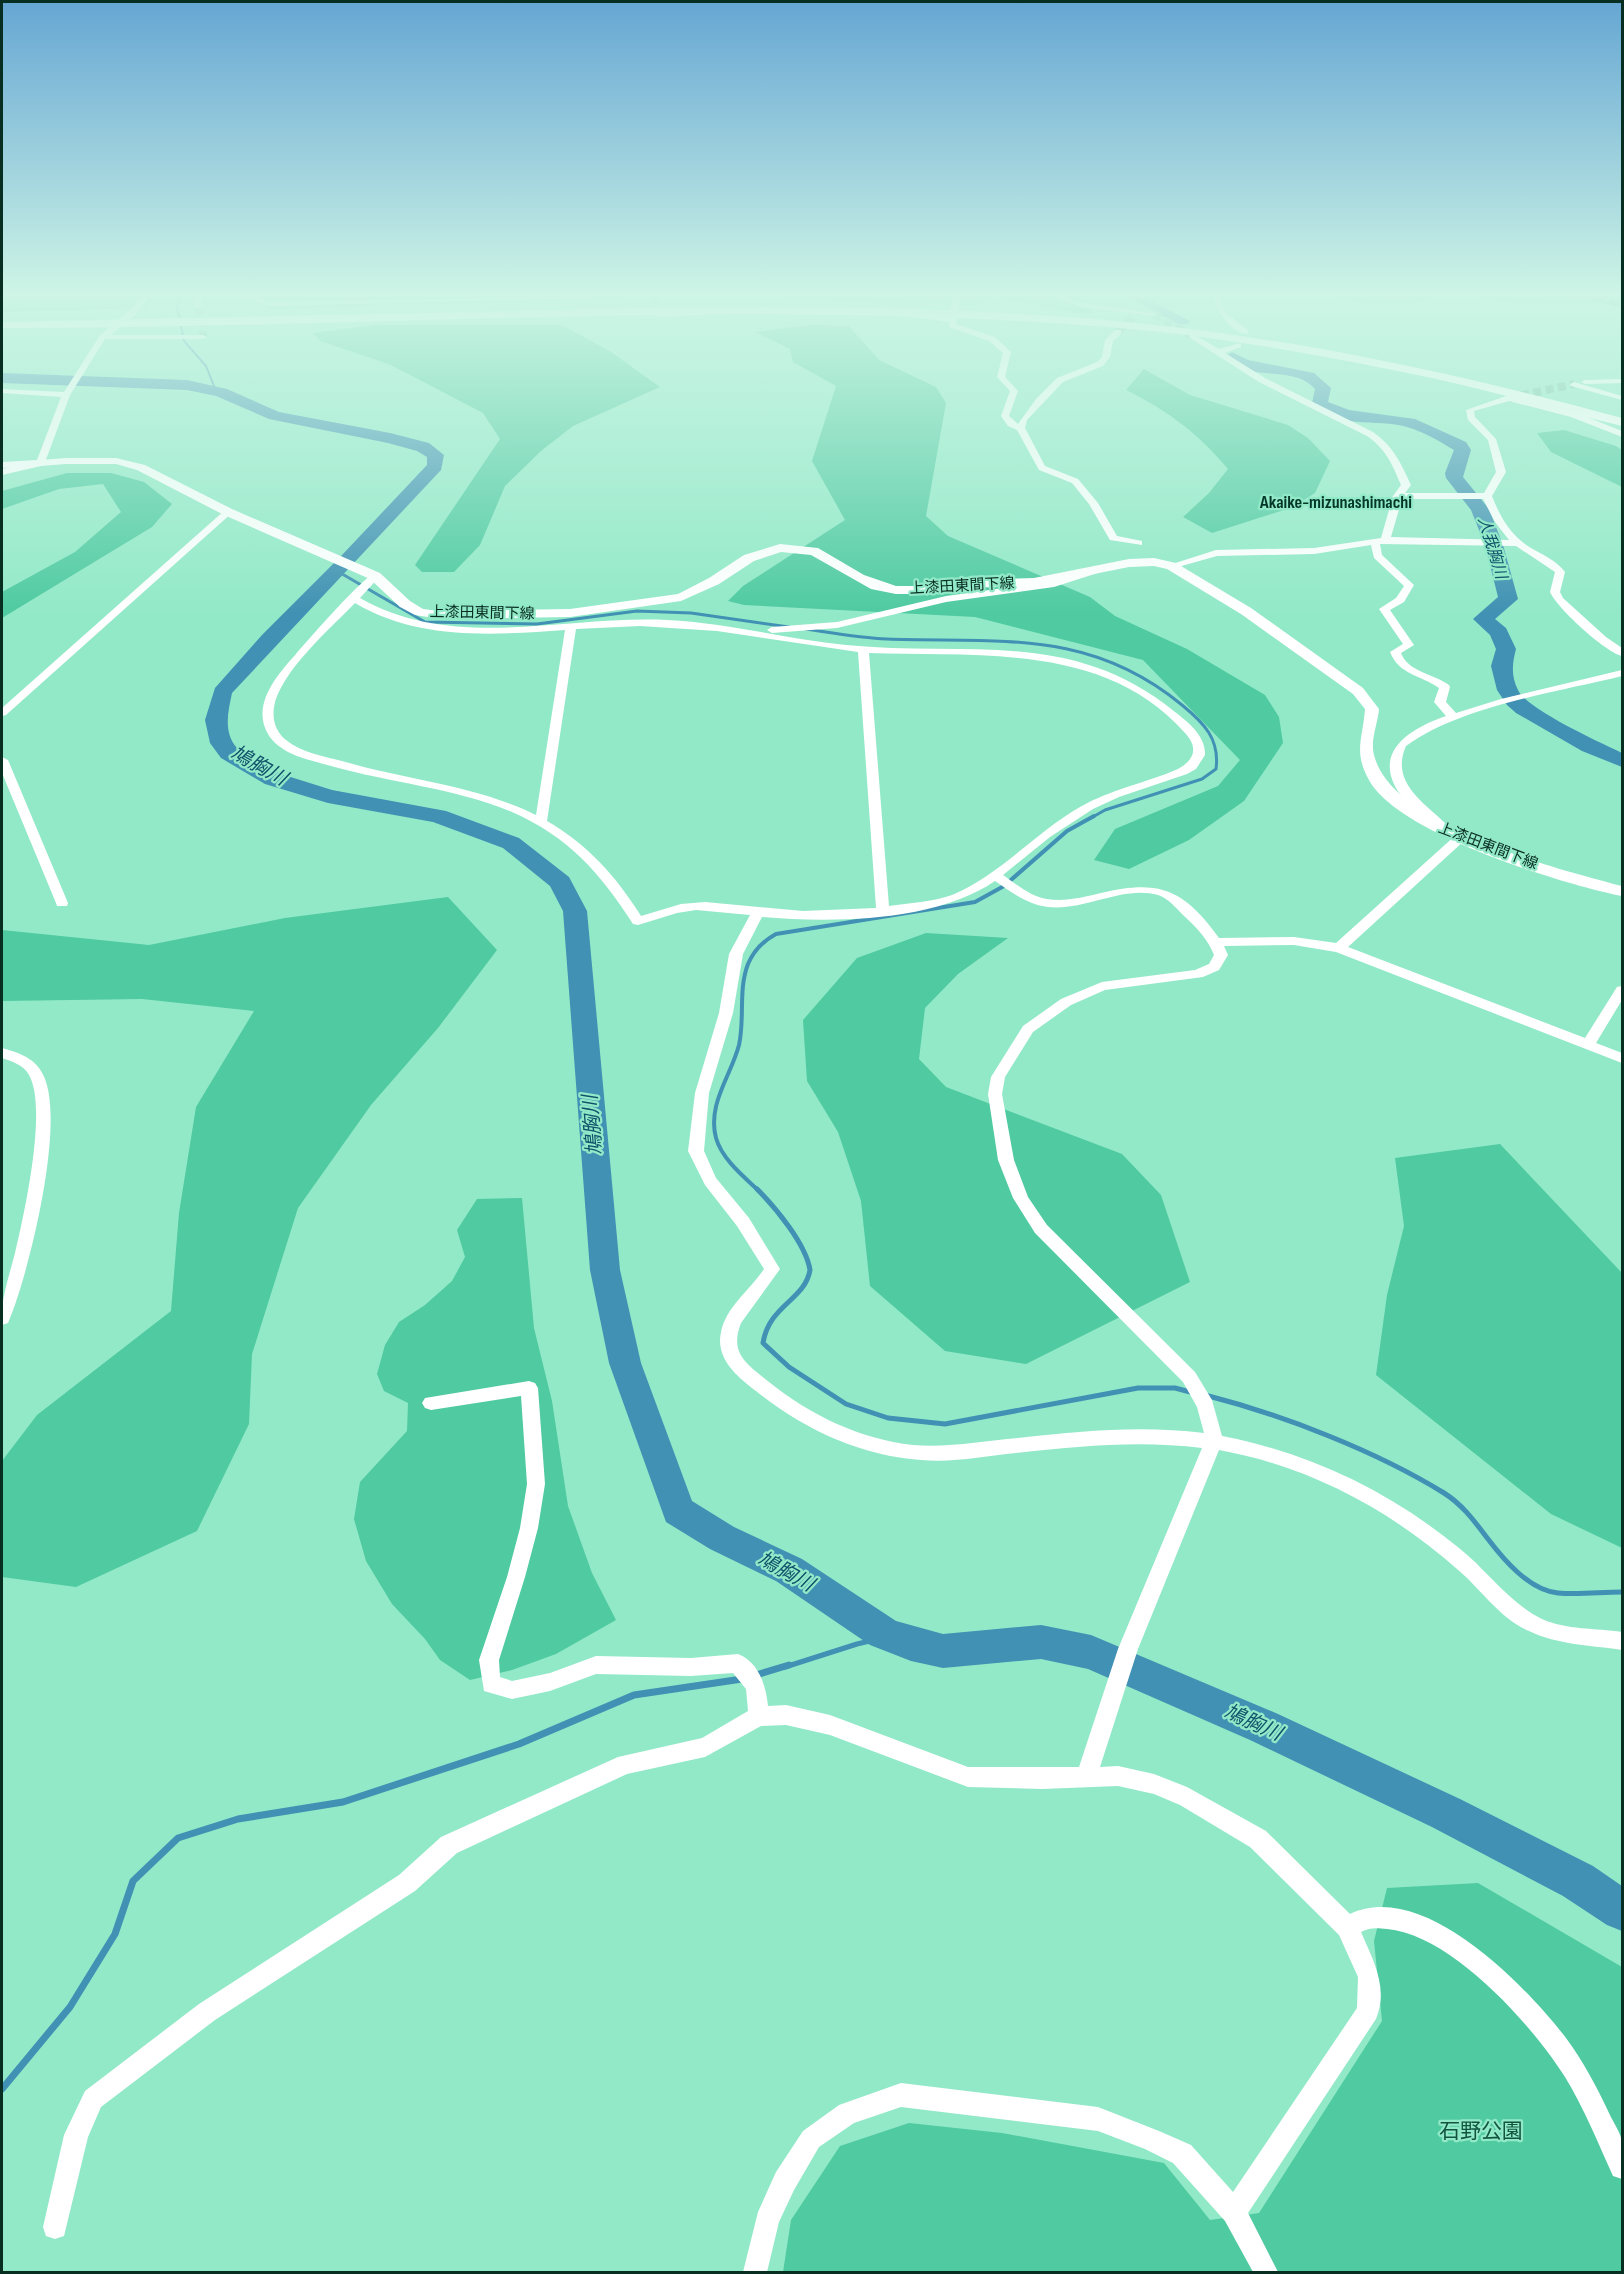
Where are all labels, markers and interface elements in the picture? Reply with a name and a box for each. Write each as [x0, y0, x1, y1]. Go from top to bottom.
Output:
district label: Akaike-mizunashimachi [1259, 492, 1412, 513]
water label: 人我胸川 [1474, 515, 1511, 583]
street label: 上漆田東間下線 [909, 574, 1015, 598]
street label: 上漆田東間下線 [429, 603, 535, 623]
water label: 鳩胸川 [227, 741, 293, 792]
street label: 上漆田東間下線 [1436, 818, 1540, 874]
water label: 鳩胸川 [578, 1092, 608, 1156]
water label: 鳩胸川 [754, 1547, 820, 1598]
water label: 鳩胸川 [1221, 1700, 1287, 1747]
park label: 石野公園 [1439, 2119, 1523, 2144]

